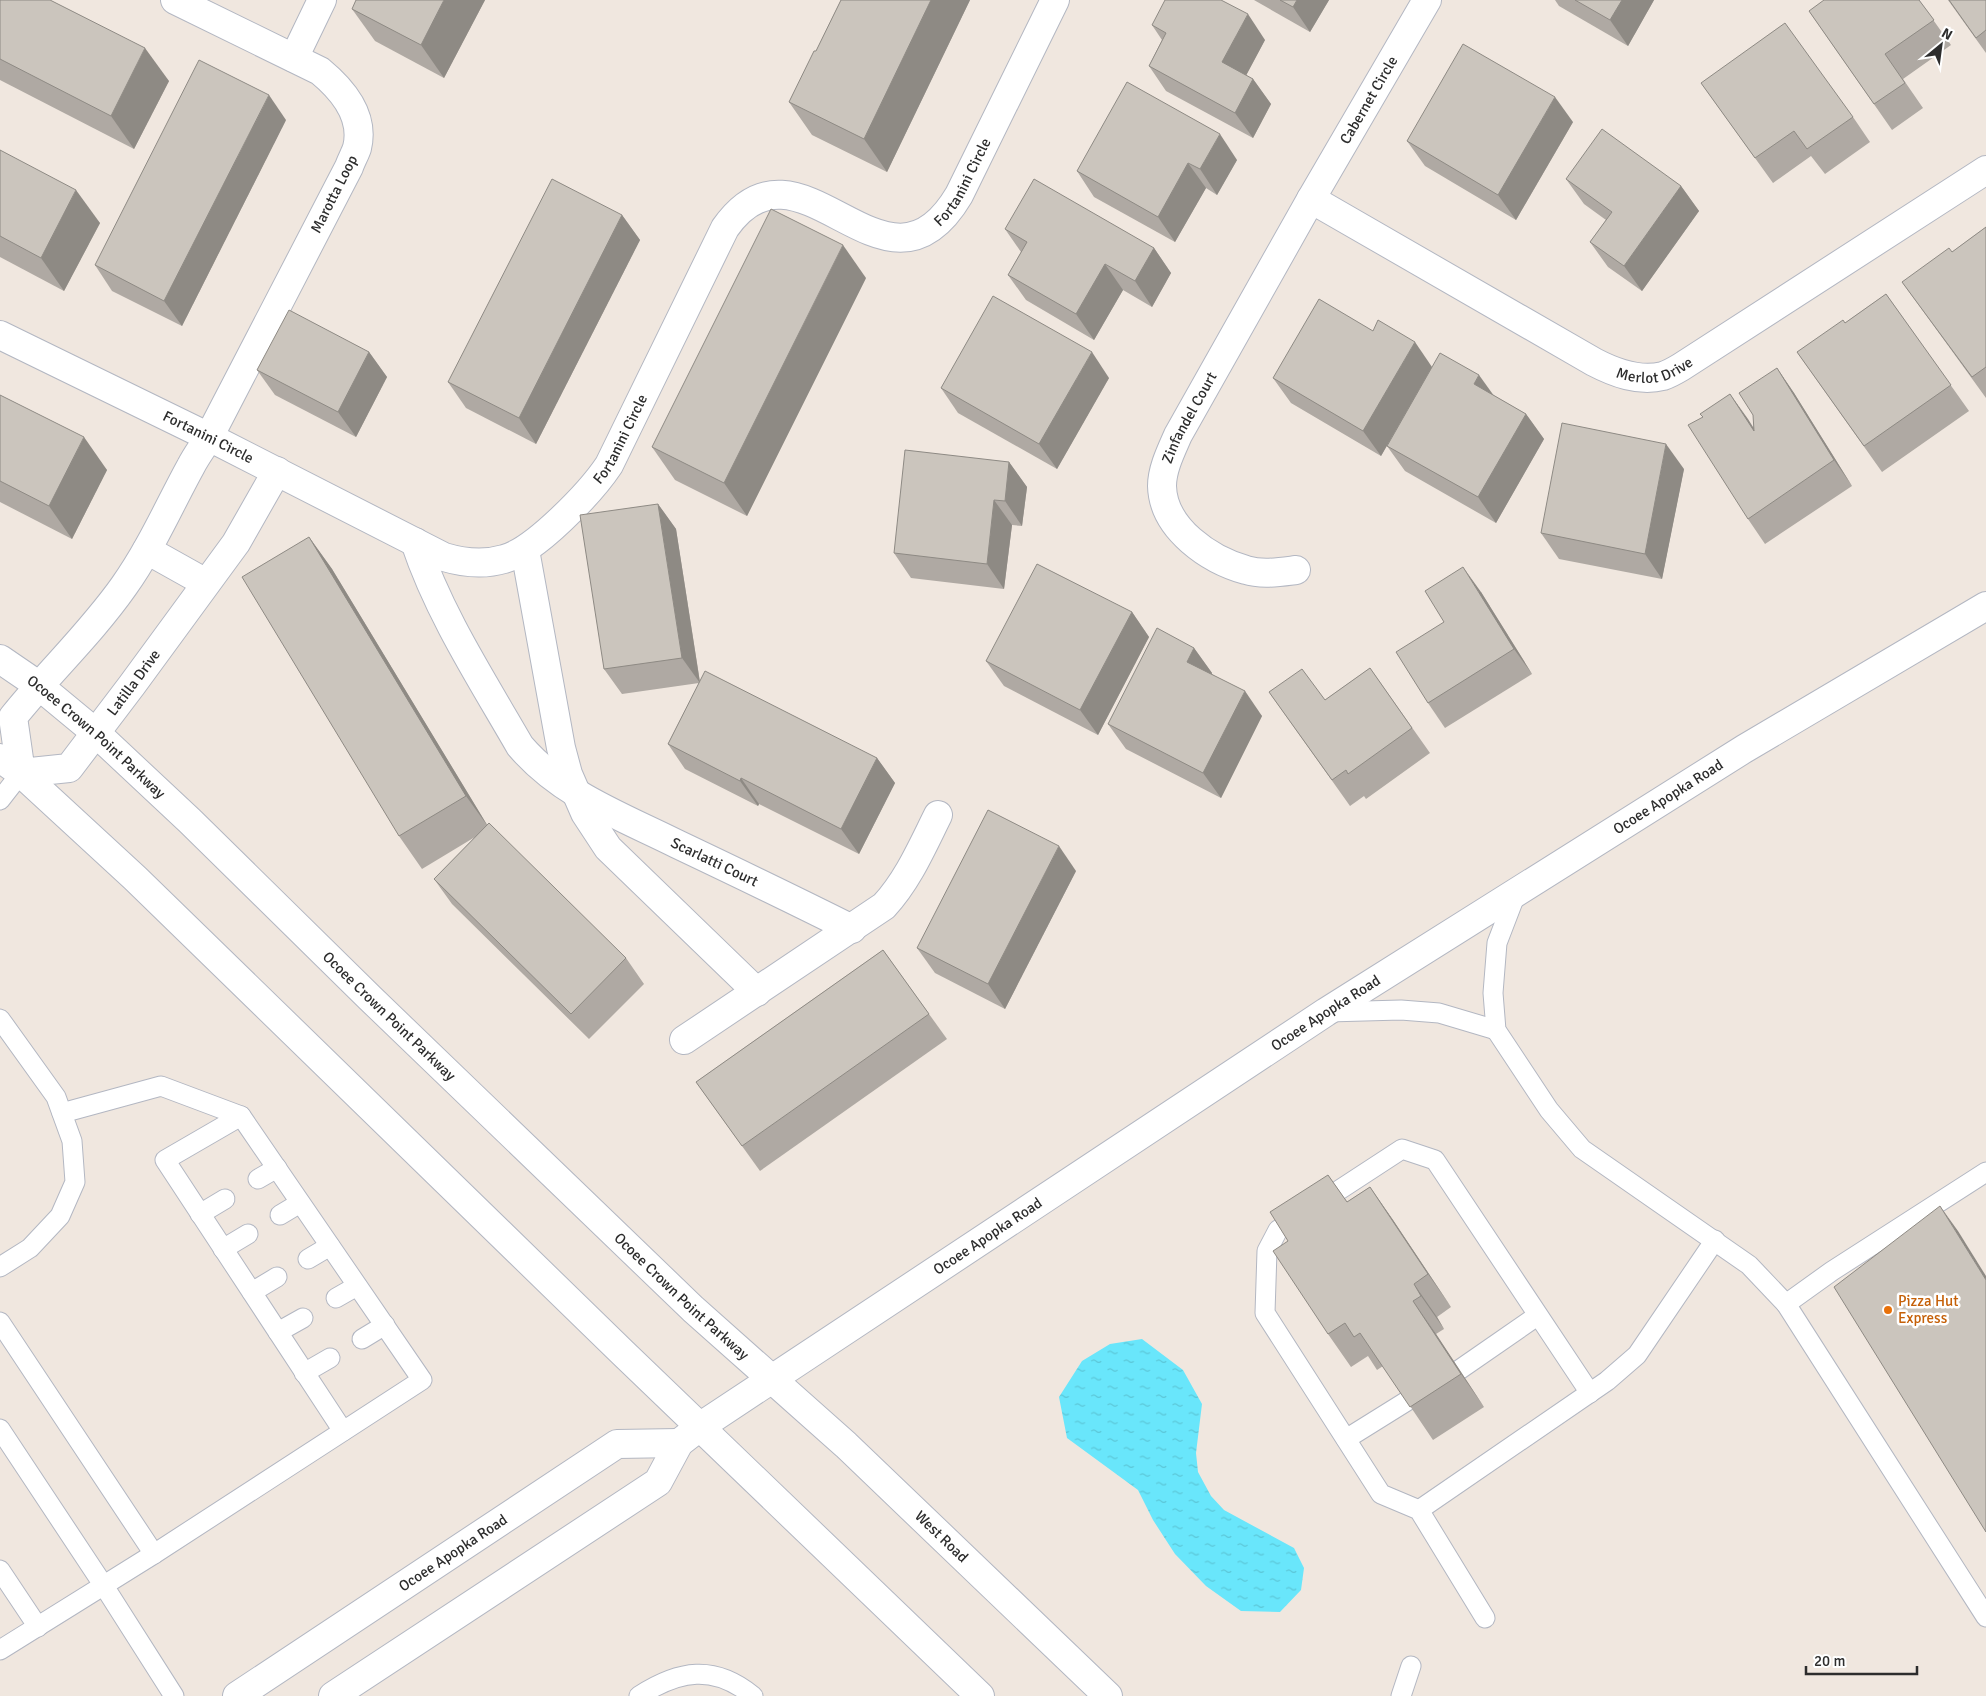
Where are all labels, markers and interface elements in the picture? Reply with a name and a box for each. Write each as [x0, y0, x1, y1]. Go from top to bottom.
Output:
north arrow [1916, 20, 1966, 70]
text: N [1939, 24, 1955, 44]
street label: Cabernet Circle [1336, 53, 1401, 147]
street label: Fortanini Circle [930, 135, 995, 230]
street label: Marotta Loop [307, 152, 361, 236]
street label: Merlot Drive [1614, 353, 1696, 387]
street label: Zinfandel Court [1158, 369, 1221, 466]
street label: Fortanini Circle [589, 391, 651, 488]
street label: Fortanini Circle [160, 407, 257, 467]
street label: Latilla Drive [103, 646, 164, 719]
street label: Ocoee Crown Point Parkway [24, 671, 169, 802]
street label: Ocoee Apopka Road [1610, 755, 1726, 838]
street label: Scarlatti Court [668, 833, 761, 891]
street label: Ocoee Crown Point Parkway [319, 948, 459, 1085]
street label: Ocoee Apopka Road [1268, 971, 1384, 1055]
street label: Ocoee Apopka Road [930, 1194, 1045, 1279]
street label: Ocoee Crown Point Parkway [610, 1229, 753, 1364]
place label: Pizza Hut Express [1898, 1292, 1958, 1327]
marker: Pizza Hut Express [1882, 1304, 1894, 1316]
street label: West Road [911, 1507, 972, 1566]
street label: Ocoee Apopka Road [395, 1510, 511, 1595]
scale bar [1806, 1644, 1917, 1676]
text: 20 m [1814, 1652, 1845, 1670]

